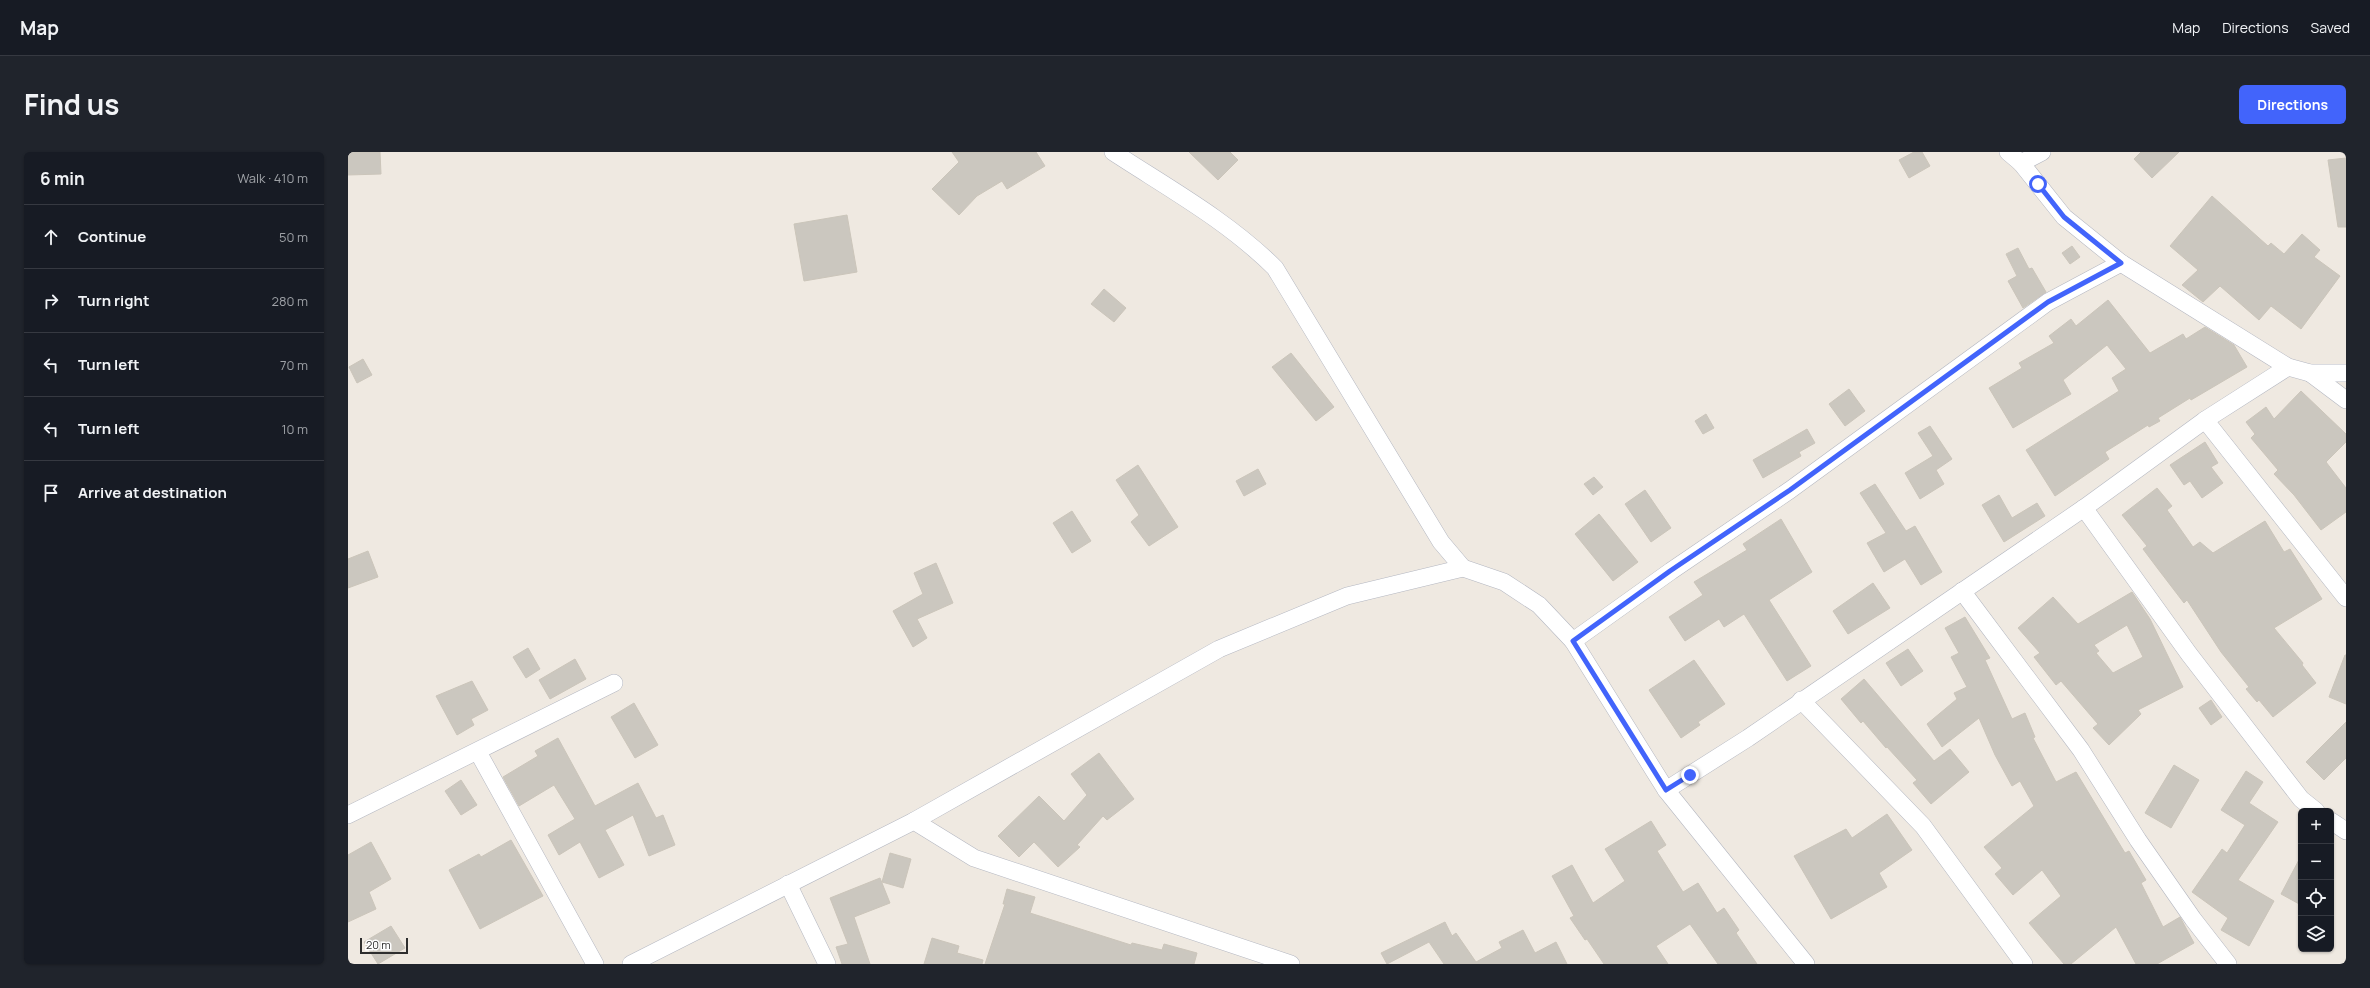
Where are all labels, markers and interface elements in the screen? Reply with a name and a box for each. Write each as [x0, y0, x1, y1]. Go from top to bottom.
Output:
text: Map [20, 15, 59, 41]
text: Map [2172, 18, 2200, 37]
text: Directions [2222, 18, 2289, 37]
text: Saved [2311, 18, 2350, 37]
text: Find us [24, 85, 119, 123]
button: Directions [2239, 85, 2346, 124]
text: 6 min [40, 167, 85, 190]
text: Walk · 410 m [237, 169, 308, 187]
route start [2029, 175, 2047, 193]
icon: ahead [40, 226, 62, 248]
text: Continue [78, 226, 146, 247]
text: 50 m [279, 228, 308, 246]
icon: right [40, 290, 62, 312]
text: Turn right [78, 290, 149, 311]
text: 280 m [271, 292, 308, 310]
icon: left [40, 354, 62, 376]
text: Turn left [78, 354, 140, 375]
text: 70 m [280, 356, 308, 374]
icon: left [40, 418, 62, 440]
text: Turn left [78, 418, 140, 439]
text: 10 m [281, 420, 308, 438]
icon: arrive [40, 482, 62, 504]
text: Arrive at destination [78, 482, 227, 503]
route end [1681, 766, 1699, 784]
map controls [2298, 808, 2334, 952]
button: + [2298, 808, 2334, 844]
button: − [2298, 844, 2334, 880]
button: locate [2298, 880, 2334, 916]
button: layers [2298, 916, 2334, 952]
scale bar [360, 936, 408, 955]
text: 20 m [366, 937, 391, 952]

